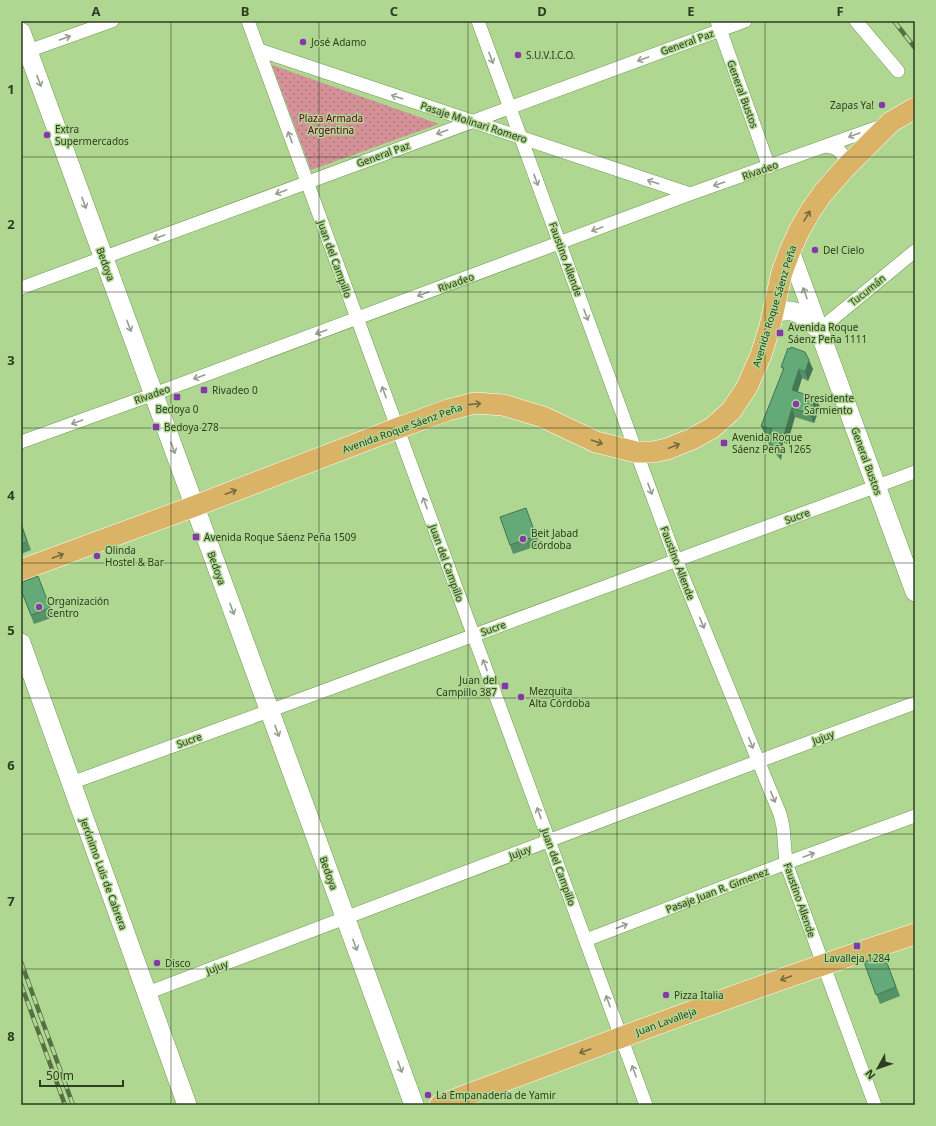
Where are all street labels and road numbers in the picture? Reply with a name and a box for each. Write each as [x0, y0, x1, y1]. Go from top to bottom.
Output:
street label: General Paz [658, 26, 716, 58]
street label: General Bustos [724, 58, 762, 130]
street label: Pasaje Molinari Romero [419, 98, 529, 146]
street label: General Paz [354, 138, 412, 170]
street label: Rivadeo [740, 157, 780, 183]
street label: Juan del Campillo [314, 217, 356, 300]
street label: Faustino Allende [546, 220, 586, 298]
street label: Avenida Roque Sáenz Peña [749, 243, 799, 369]
street label: Bedoya [93, 245, 119, 283]
street label: Rivadeo [436, 269, 476, 295]
street label: Tucumán [846, 271, 888, 309]
street label: Rivadeo [132, 381, 172, 407]
street label: Avenida Roque Sáenz Peña [340, 400, 464, 456]
street label: General Bustos [848, 425, 886, 497]
street label: Sucre [782, 505, 812, 527]
street label: Juan del Campillo [426, 521, 468, 604]
street label: Faustino Allende [657, 524, 699, 602]
street label: Bedoya [204, 549, 230, 587]
street label: Sucre [478, 617, 508, 639]
street label: Jujuy [809, 726, 837, 748]
street label: Sucre [174, 729, 204, 751]
street label: Jerónimo Luis de Cabrera [77, 815, 131, 932]
street label: Juan del Campillo [538, 825, 580, 908]
street label: Jujuy [506, 841, 534, 863]
street label: Bedoya [316, 854, 342, 892]
street label: Faustino Allende [781, 861, 819, 939]
street label: Pasaje Juan R. Gimenez [664, 864, 771, 916]
street label: Jujuy [203, 956, 231, 978]
street label: Juan Lavalleja [633, 1004, 698, 1039]

